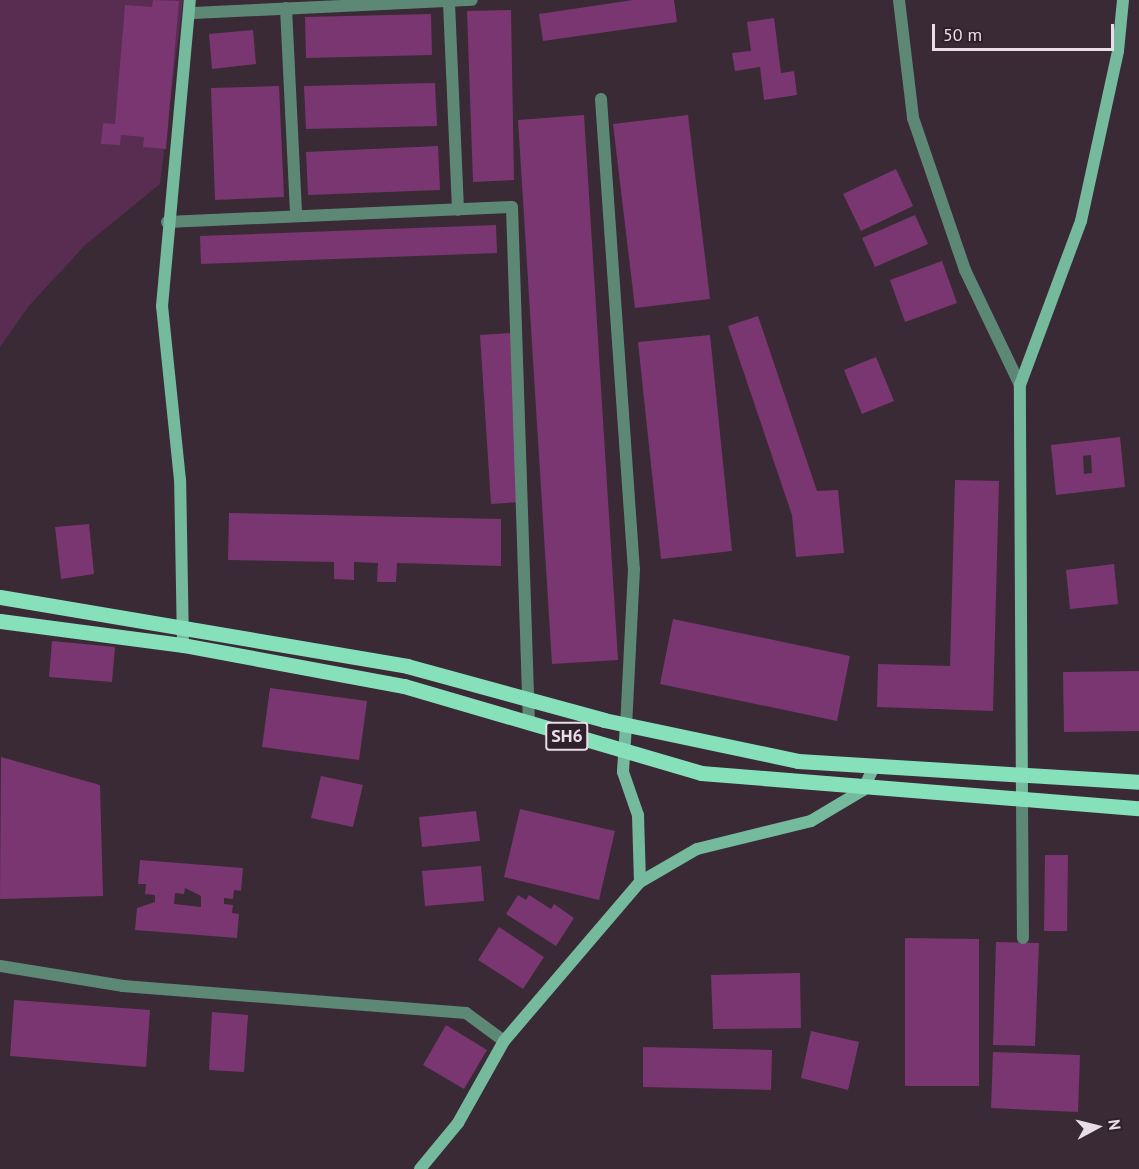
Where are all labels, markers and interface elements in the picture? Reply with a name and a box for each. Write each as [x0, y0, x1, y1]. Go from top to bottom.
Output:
scale bar [935, 12, 1116, 50]
text: 50 m [943, 23, 982, 46]
road number: SH6 [544, 721, 590, 751]
north arrow [1067, 1097, 1127, 1157]
text: N [1104, 1118, 1125, 1131]

